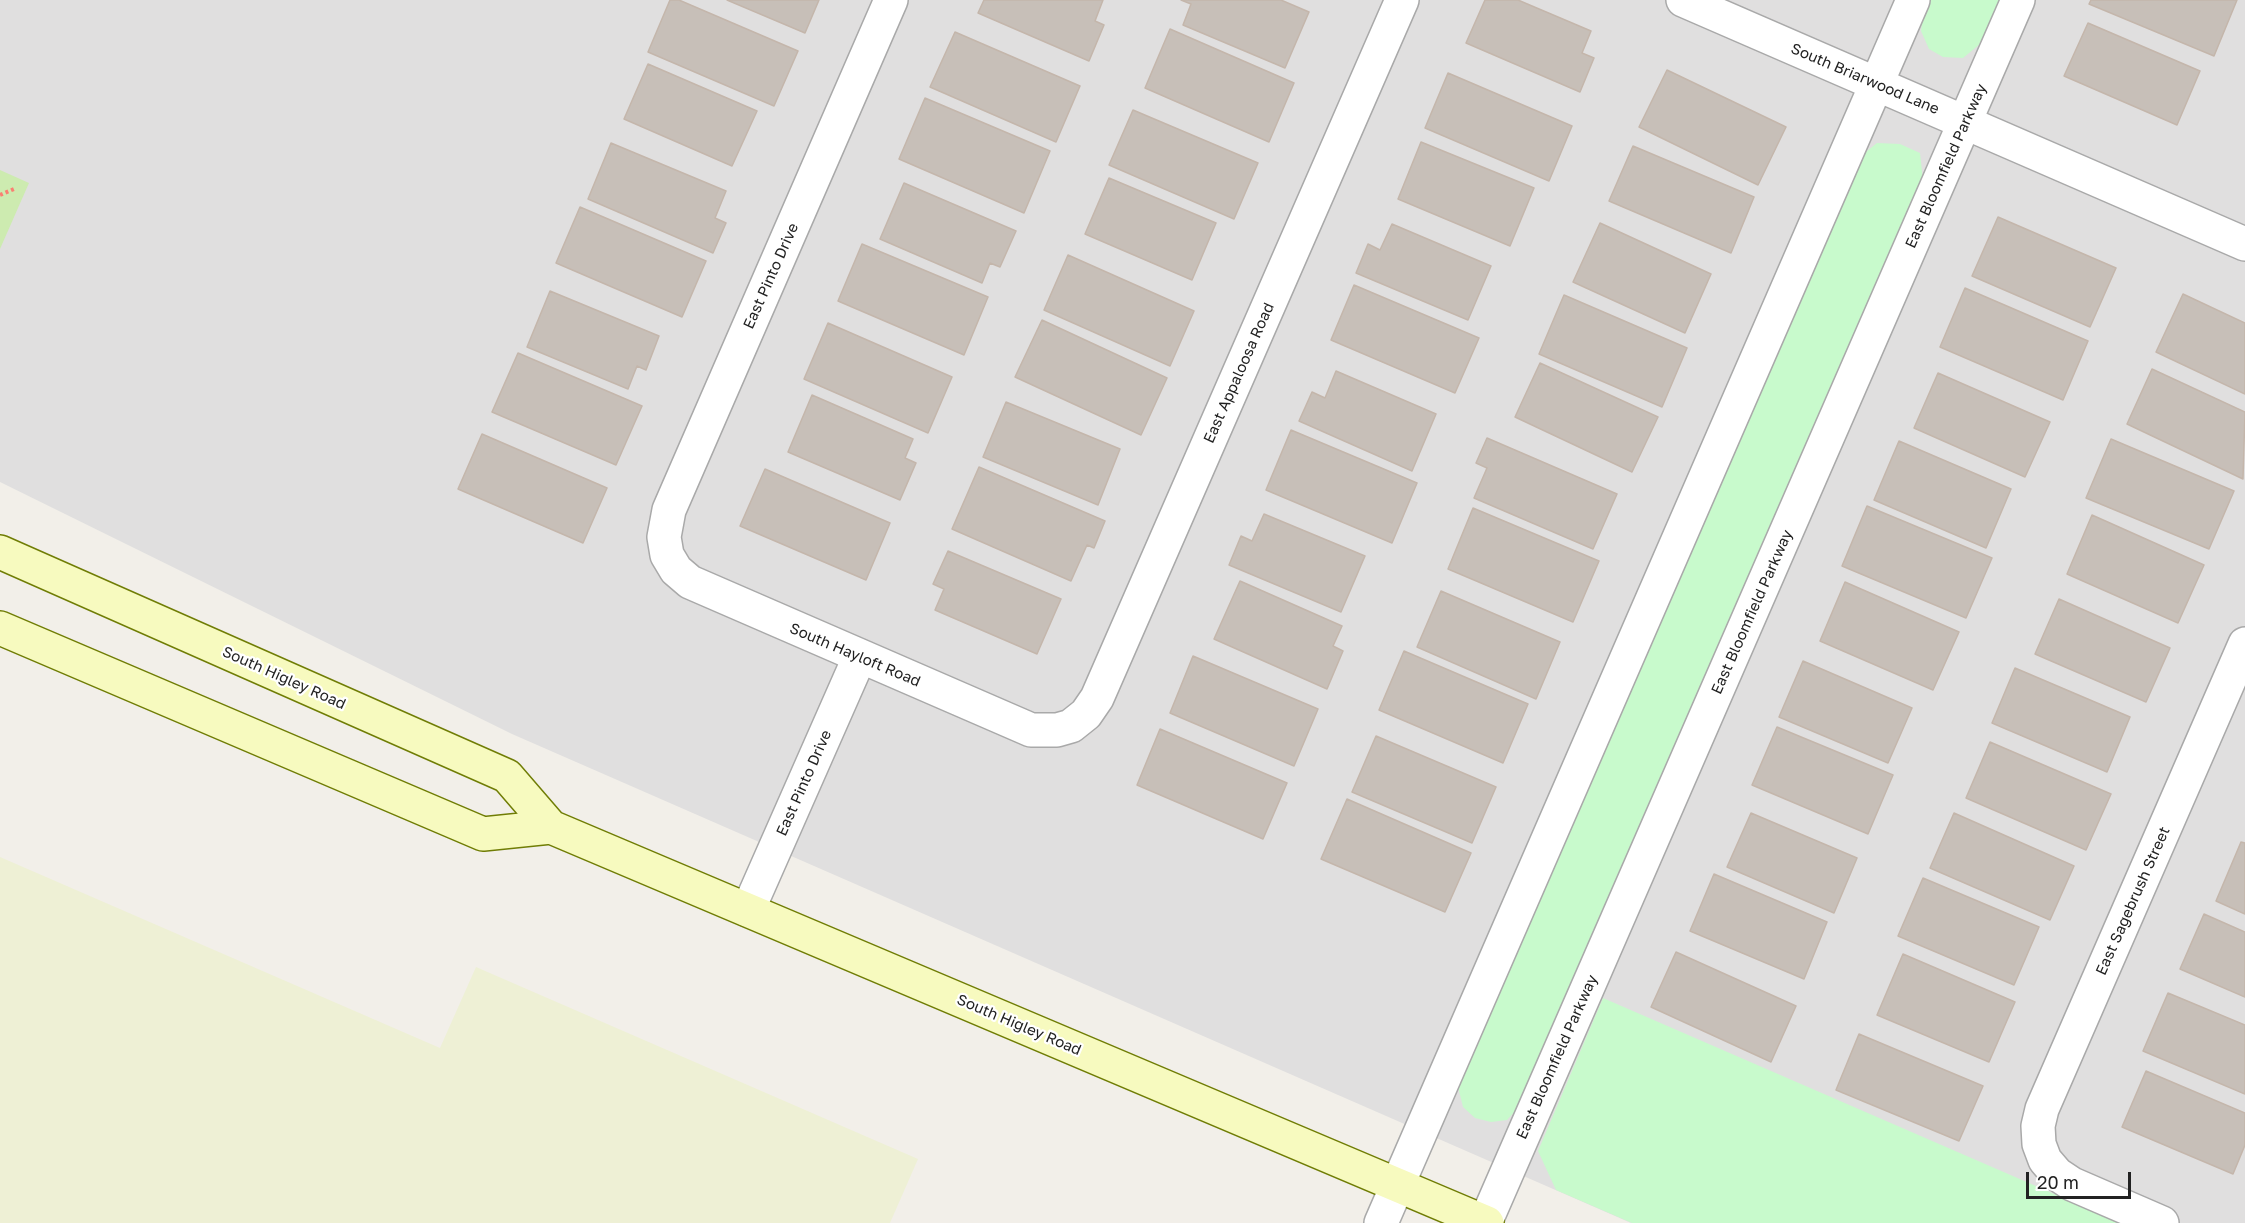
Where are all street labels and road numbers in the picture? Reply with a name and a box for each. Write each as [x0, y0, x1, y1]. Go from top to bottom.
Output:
street label: South Briarwood Lane [1788, 40, 1942, 118]
street label: East Bloomfield Parkway [1902, 81, 1990, 251]
street label: East Pinto Drive [740, 220, 802, 332]
street label: East Appaloosa Road [1200, 300, 1278, 446]
street label: East Bloomfield Parkway [1708, 527, 1796, 697]
street label: South Hayloft Road [787, 619, 923, 691]
street label: South Higley Road [219, 643, 349, 713]
street label: East Pinto Drive [773, 727, 835, 839]
street label: East Sagebrush Street [2092, 824, 2174, 978]
street label: East Bloomfield Parkway [1513, 972, 1601, 1142]
street label: South Higley Road [954, 991, 1084, 1059]

